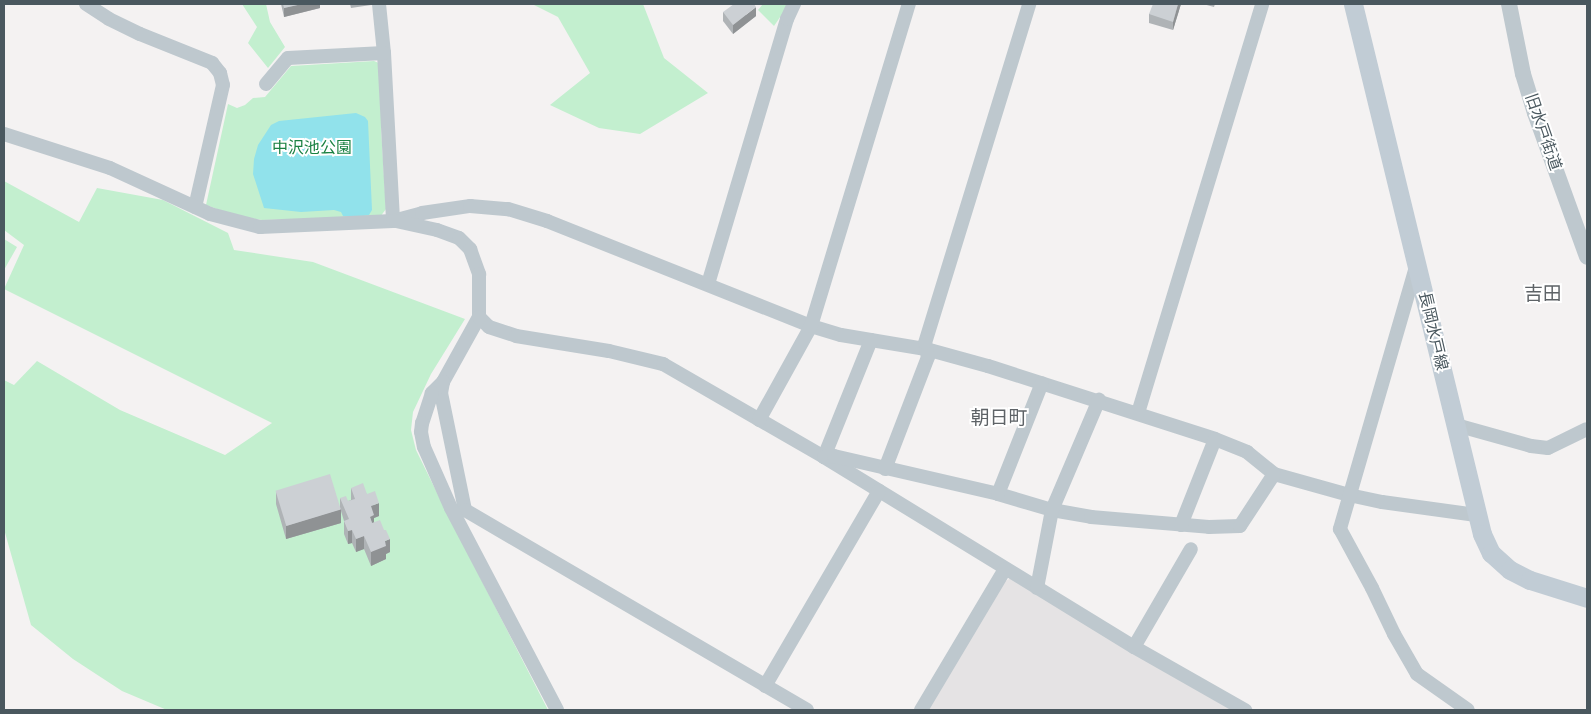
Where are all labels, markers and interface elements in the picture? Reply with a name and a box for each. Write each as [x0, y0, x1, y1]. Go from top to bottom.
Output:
street label: 旧水戸街道 [1521, 91, 1565, 173]
park label: 中沢池公園 [272, 138, 352, 158]
district label: 吉田 [1524, 283, 1562, 305]
street label: 長岡水戸線 [1415, 290, 1451, 372]
district label: 朝日町 [971, 407, 1027, 429]

